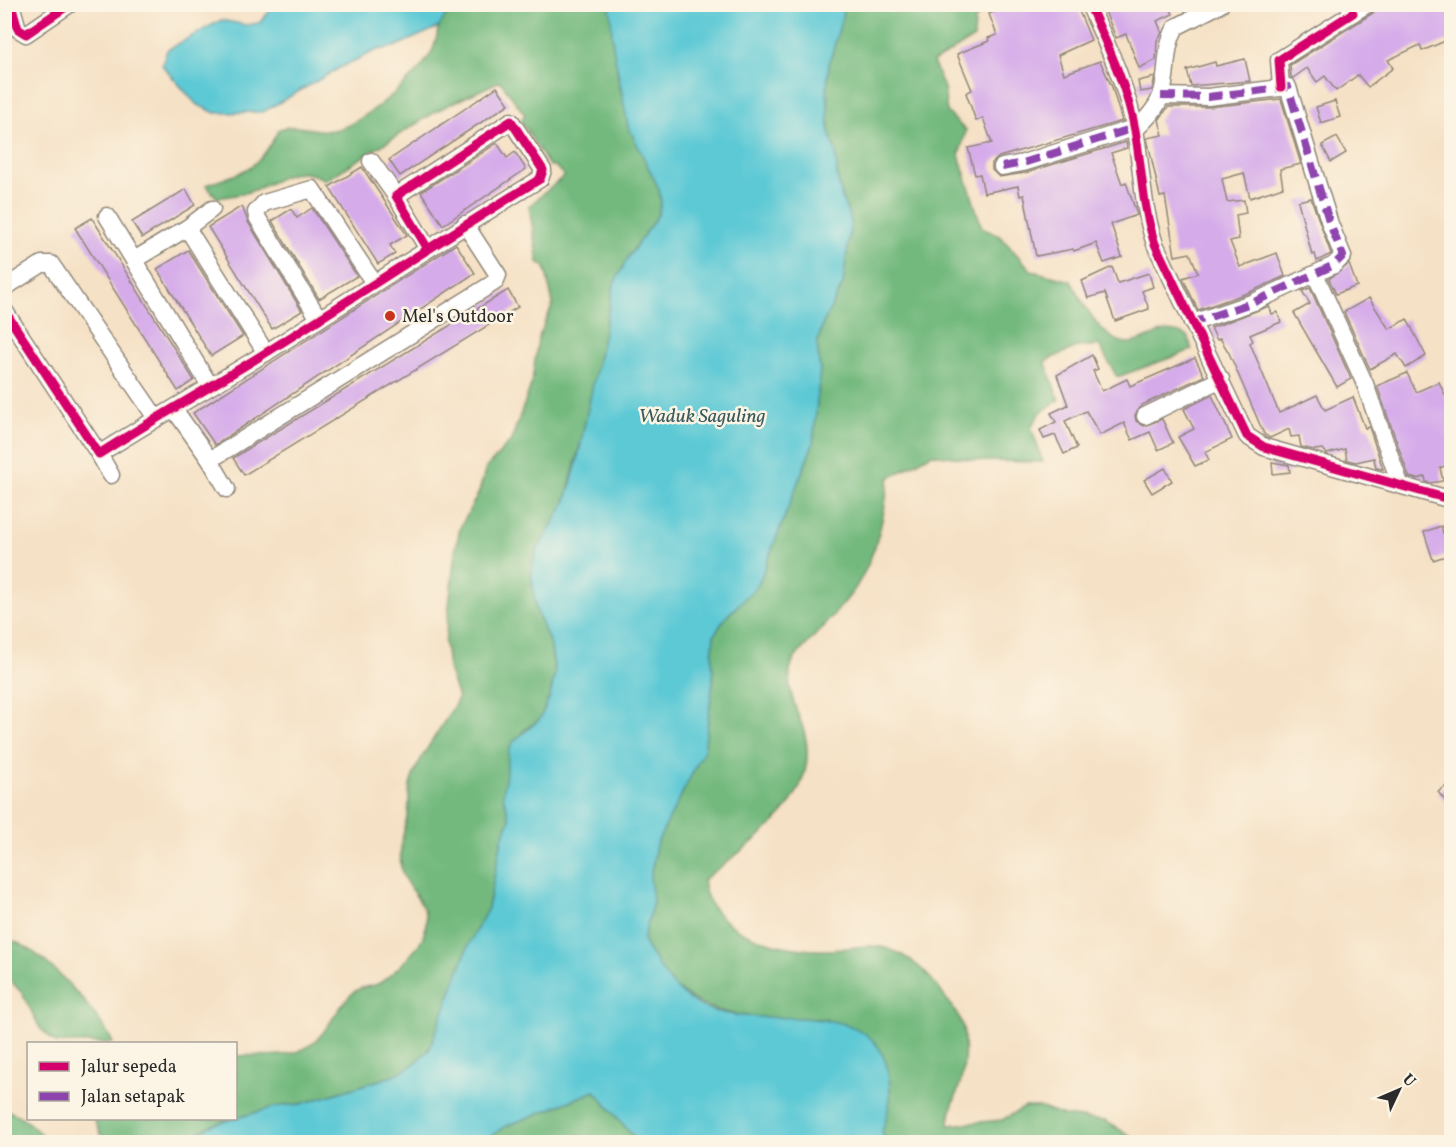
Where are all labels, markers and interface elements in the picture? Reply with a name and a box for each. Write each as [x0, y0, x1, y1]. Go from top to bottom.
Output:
place label: Mel's Outdoor [402, 305, 514, 330]
marker: Mel's Outdoor [383, 309, 397, 323]
water label: Waduk Saguling [639, 403, 766, 431]
legend [27, 1042, 237, 1120]
text: Jalur sepeda [81, 1055, 177, 1080]
north arrow [1369, 1060, 1429, 1120]
text: U [1397, 1069, 1420, 1093]
text: Jalan setapak [81, 1085, 185, 1110]

